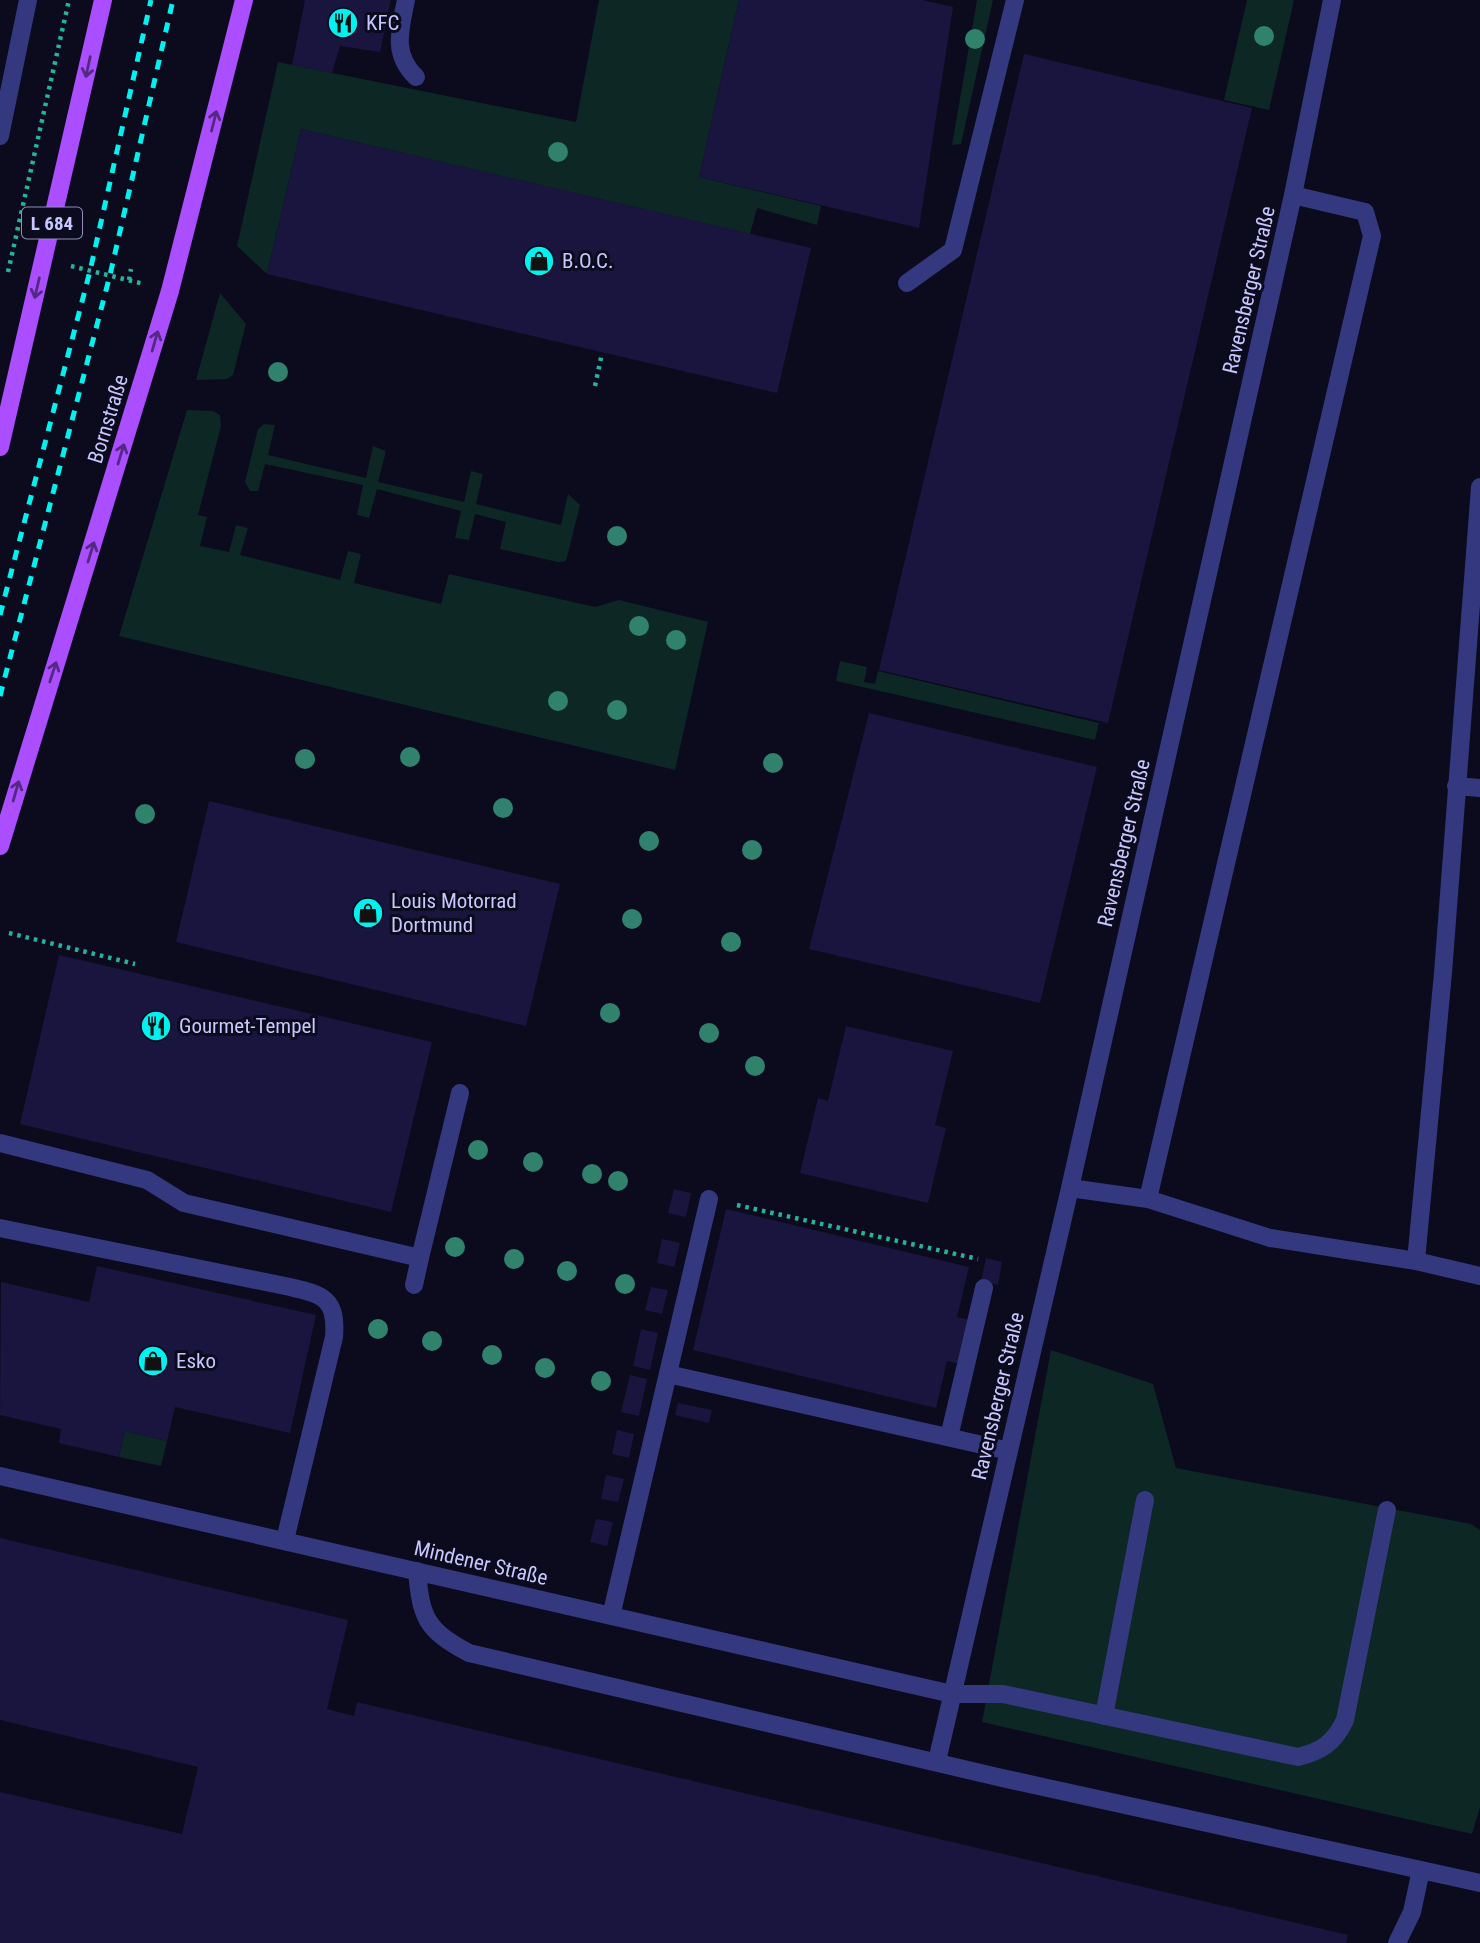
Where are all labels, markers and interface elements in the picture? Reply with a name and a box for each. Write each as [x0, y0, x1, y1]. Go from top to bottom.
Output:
restaurant icon: KFC [326, 6, 360, 40]
place label: KFC [366, 11, 399, 35]
one-way arrow [81, 55, 94, 78]
one-way arrow [208, 110, 221, 133]
street label: Ravensberger Straße [1218, 204, 1280, 376]
road number: L 684 [22, 208, 82, 238]
shop icon: B.O.C. [522, 244, 556, 278]
place label: B.O.C. [562, 249, 614, 273]
one-way arrow [30, 276, 43, 299]
one-way arrow [150, 330, 163, 352]
street label: Bornstraße [83, 372, 133, 466]
one-way arrow [116, 443, 129, 465]
one-way arrow [86, 541, 99, 563]
one-way arrow [47, 661, 60, 683]
street label: Ravensberger Straße [1093, 757, 1155, 929]
one-way arrow [11, 781, 24, 803]
place label: Louis Motorrad Dortmund [391, 889, 517, 937]
shop icon: Louis Motorrad Dortmund [351, 896, 385, 930]
restaurant icon: Gourmet-Tempel [139, 1009, 173, 1043]
place label: Gourmet-Tempel [179, 1014, 316, 1038]
street label: Ravensberger Straße [967, 1310, 1029, 1482]
shop icon: Esko [136, 1344, 170, 1378]
place label: Esko [176, 1349, 216, 1373]
street label: Mindener Straße [412, 1536, 550, 1590]

